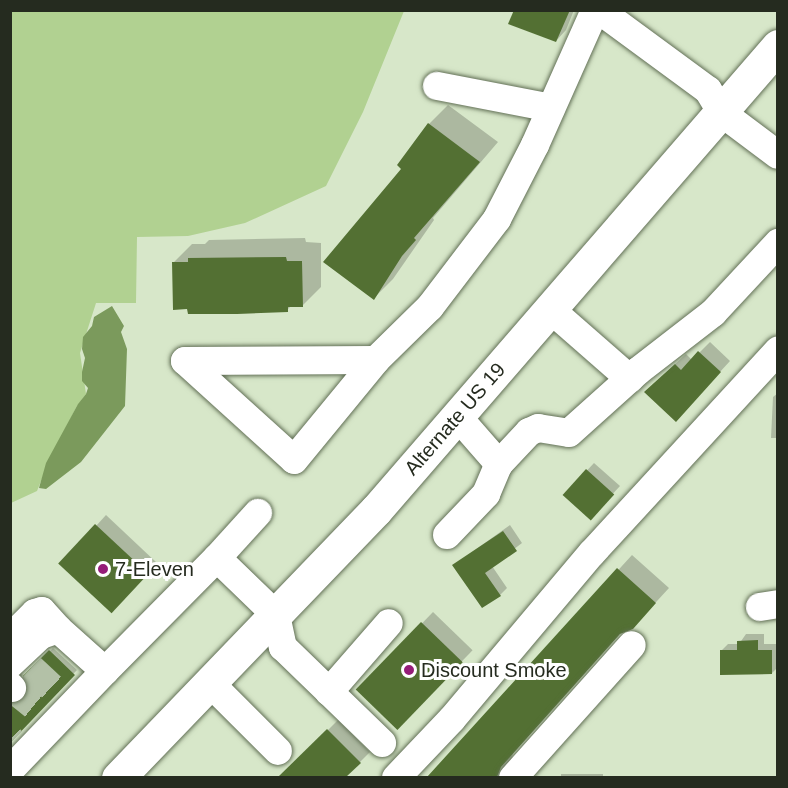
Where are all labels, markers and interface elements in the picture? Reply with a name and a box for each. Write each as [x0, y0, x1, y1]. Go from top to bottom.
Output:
street label: Alternate US 19 [400, 358, 510, 480]
place label: 7-Eleven [115, 557, 194, 581]
marker: 7-Eleven [96, 562, 110, 576]
place label: Discount Smoke [421, 658, 567, 682]
marker: Discount Smoke [402, 663, 416, 677]

